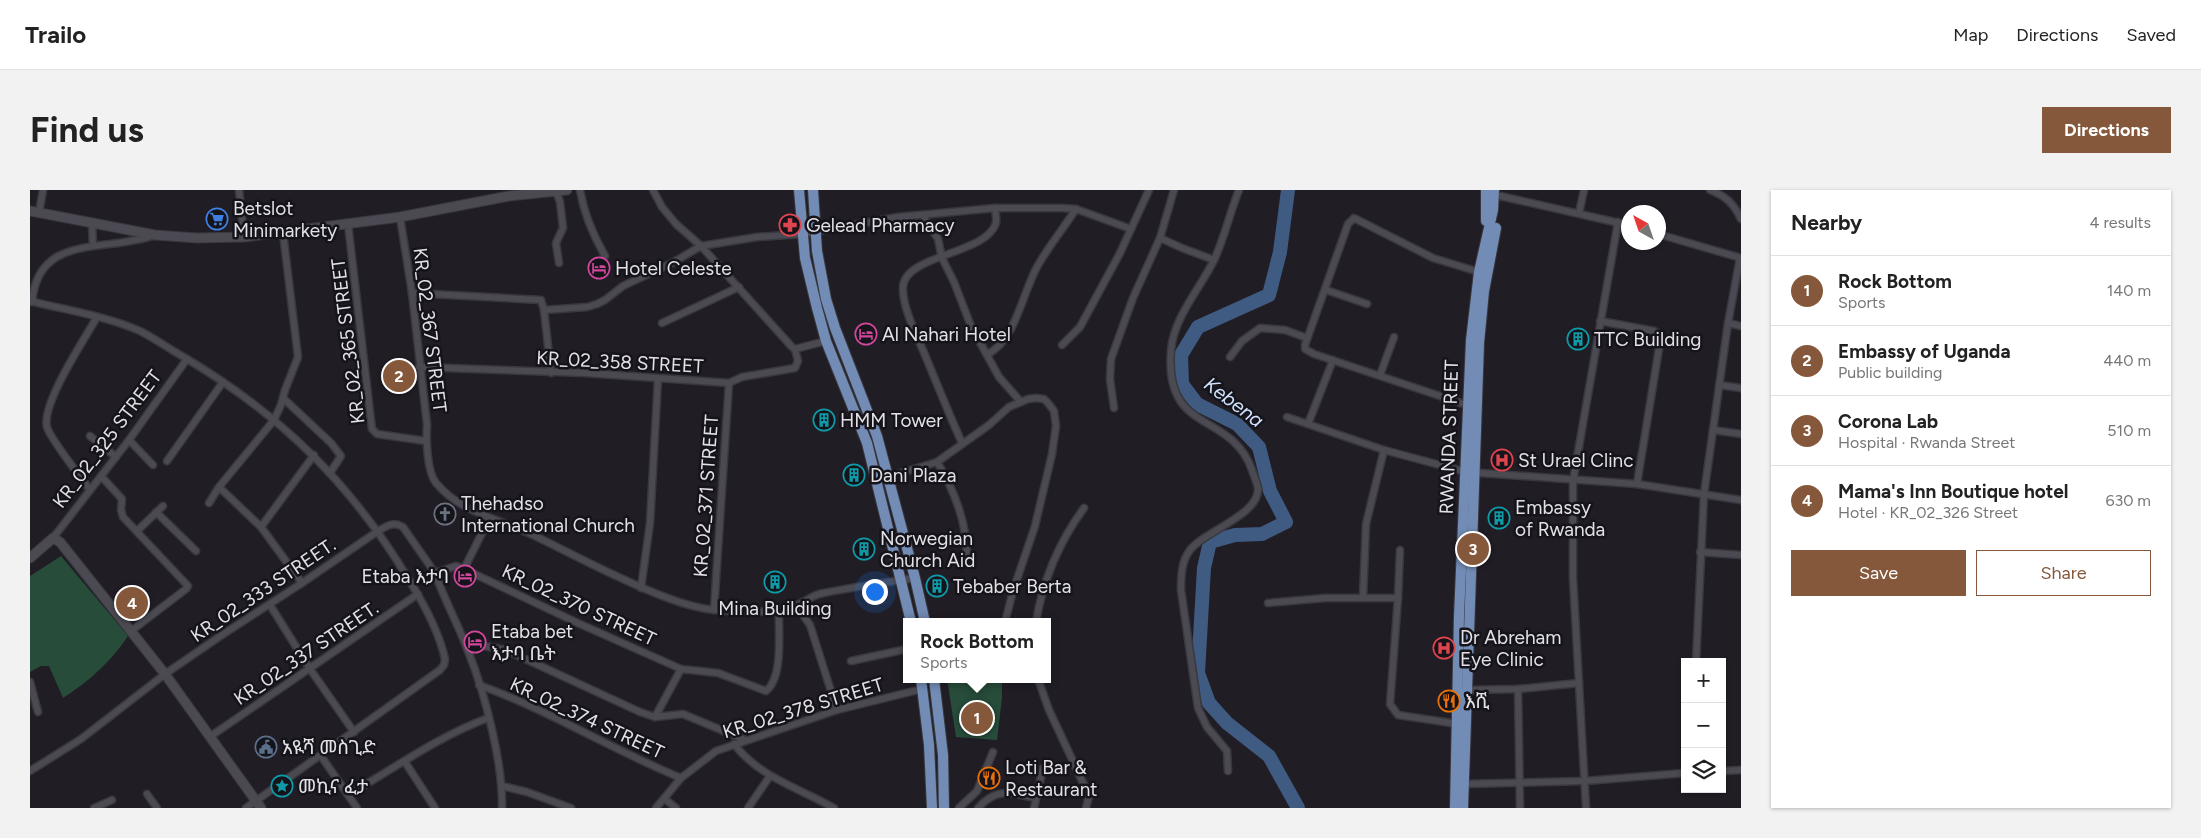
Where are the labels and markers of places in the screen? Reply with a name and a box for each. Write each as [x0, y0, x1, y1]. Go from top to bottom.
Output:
place label: Betslot Minimarkety [233, 197, 337, 242]
supermarket icon: Betslot Minimarkety [205, 207, 229, 231]
pharmacy icon: Gelead Pharmacy [778, 213, 802, 237]
place label: Gelead Pharmacy [806, 214, 954, 237]
hotel icon: Hotel Celeste [587, 256, 611, 280]
place label: Hotel Celeste [615, 257, 732, 280]
hotel icon: Al Nahari Hotel [854, 322, 878, 346]
place label: Al Nahari Hotel [882, 323, 1011, 346]
building icon: TTC Building [1566, 327, 1590, 351]
place label: TTC Building [1594, 328, 1701, 351]
pin: 2 [383, 357, 415, 395]
building icon: HMM Tower [812, 408, 836, 432]
place label: HMM Tower [840, 409, 943, 432]
hospital icon: St Urael Clinc [1490, 448, 1514, 472]
place label: St Urael Clinc [1518, 449, 1634, 472]
building icon: Dani Plaza [842, 463, 866, 487]
place label: Dani Plaza [870, 464, 956, 487]
place label: Thehadso International Church [461, 492, 635, 537]
place label: Embassy of Rwanda [1515, 496, 1605, 541]
church icon: Thehadso International Church [433, 502, 457, 526]
building icon: Embassy of Rwanda [1487, 506, 1511, 530]
place label: Norwegian Church Aid [880, 527, 975, 572]
pin: 3 [1457, 530, 1489, 568]
building icon: Norwegian Church Aid [852, 537, 876, 561]
hotel icon: Etaba እታባ [453, 564, 477, 588]
place label: Etaba እታባ [362, 565, 449, 588]
building icon: Mina Building [763, 570, 787, 594]
building icon: Tebaber Berta [925, 574, 949, 598]
place label: Tebaber Berta [953, 575, 1071, 598]
pin: 4 [116, 584, 148, 622]
place label: Mina Building [718, 597, 832, 620]
place label: Etaba bet እታባ ቤት [491, 620, 573, 665]
place label: Dr Abreham Eye Clinic [1460, 626, 1561, 671]
hotel icon: Etaba bet እታባ ቤት [463, 630, 487, 654]
hospital icon: Dr Abreham Eye Clinic [1432, 636, 1456, 660]
restaurant icon: እሺ [1437, 689, 1461, 713]
place label: እሺ [1465, 690, 1490, 713]
pin: 1 [961, 699, 993, 737]
public building icon: አዪሻ መስጊድ [254, 735, 278, 759]
place label: አዪሻ መስጊድ [282, 736, 376, 759]
place label: Loti Bar & Restaurant [1005, 756, 1097, 801]
restaurant icon: Loti Bar & Restaurant [977, 766, 1001, 790]
place icon: መኪና ፈታ [270, 774, 294, 798]
place label: መኪና ፈታ [298, 775, 369, 798]

